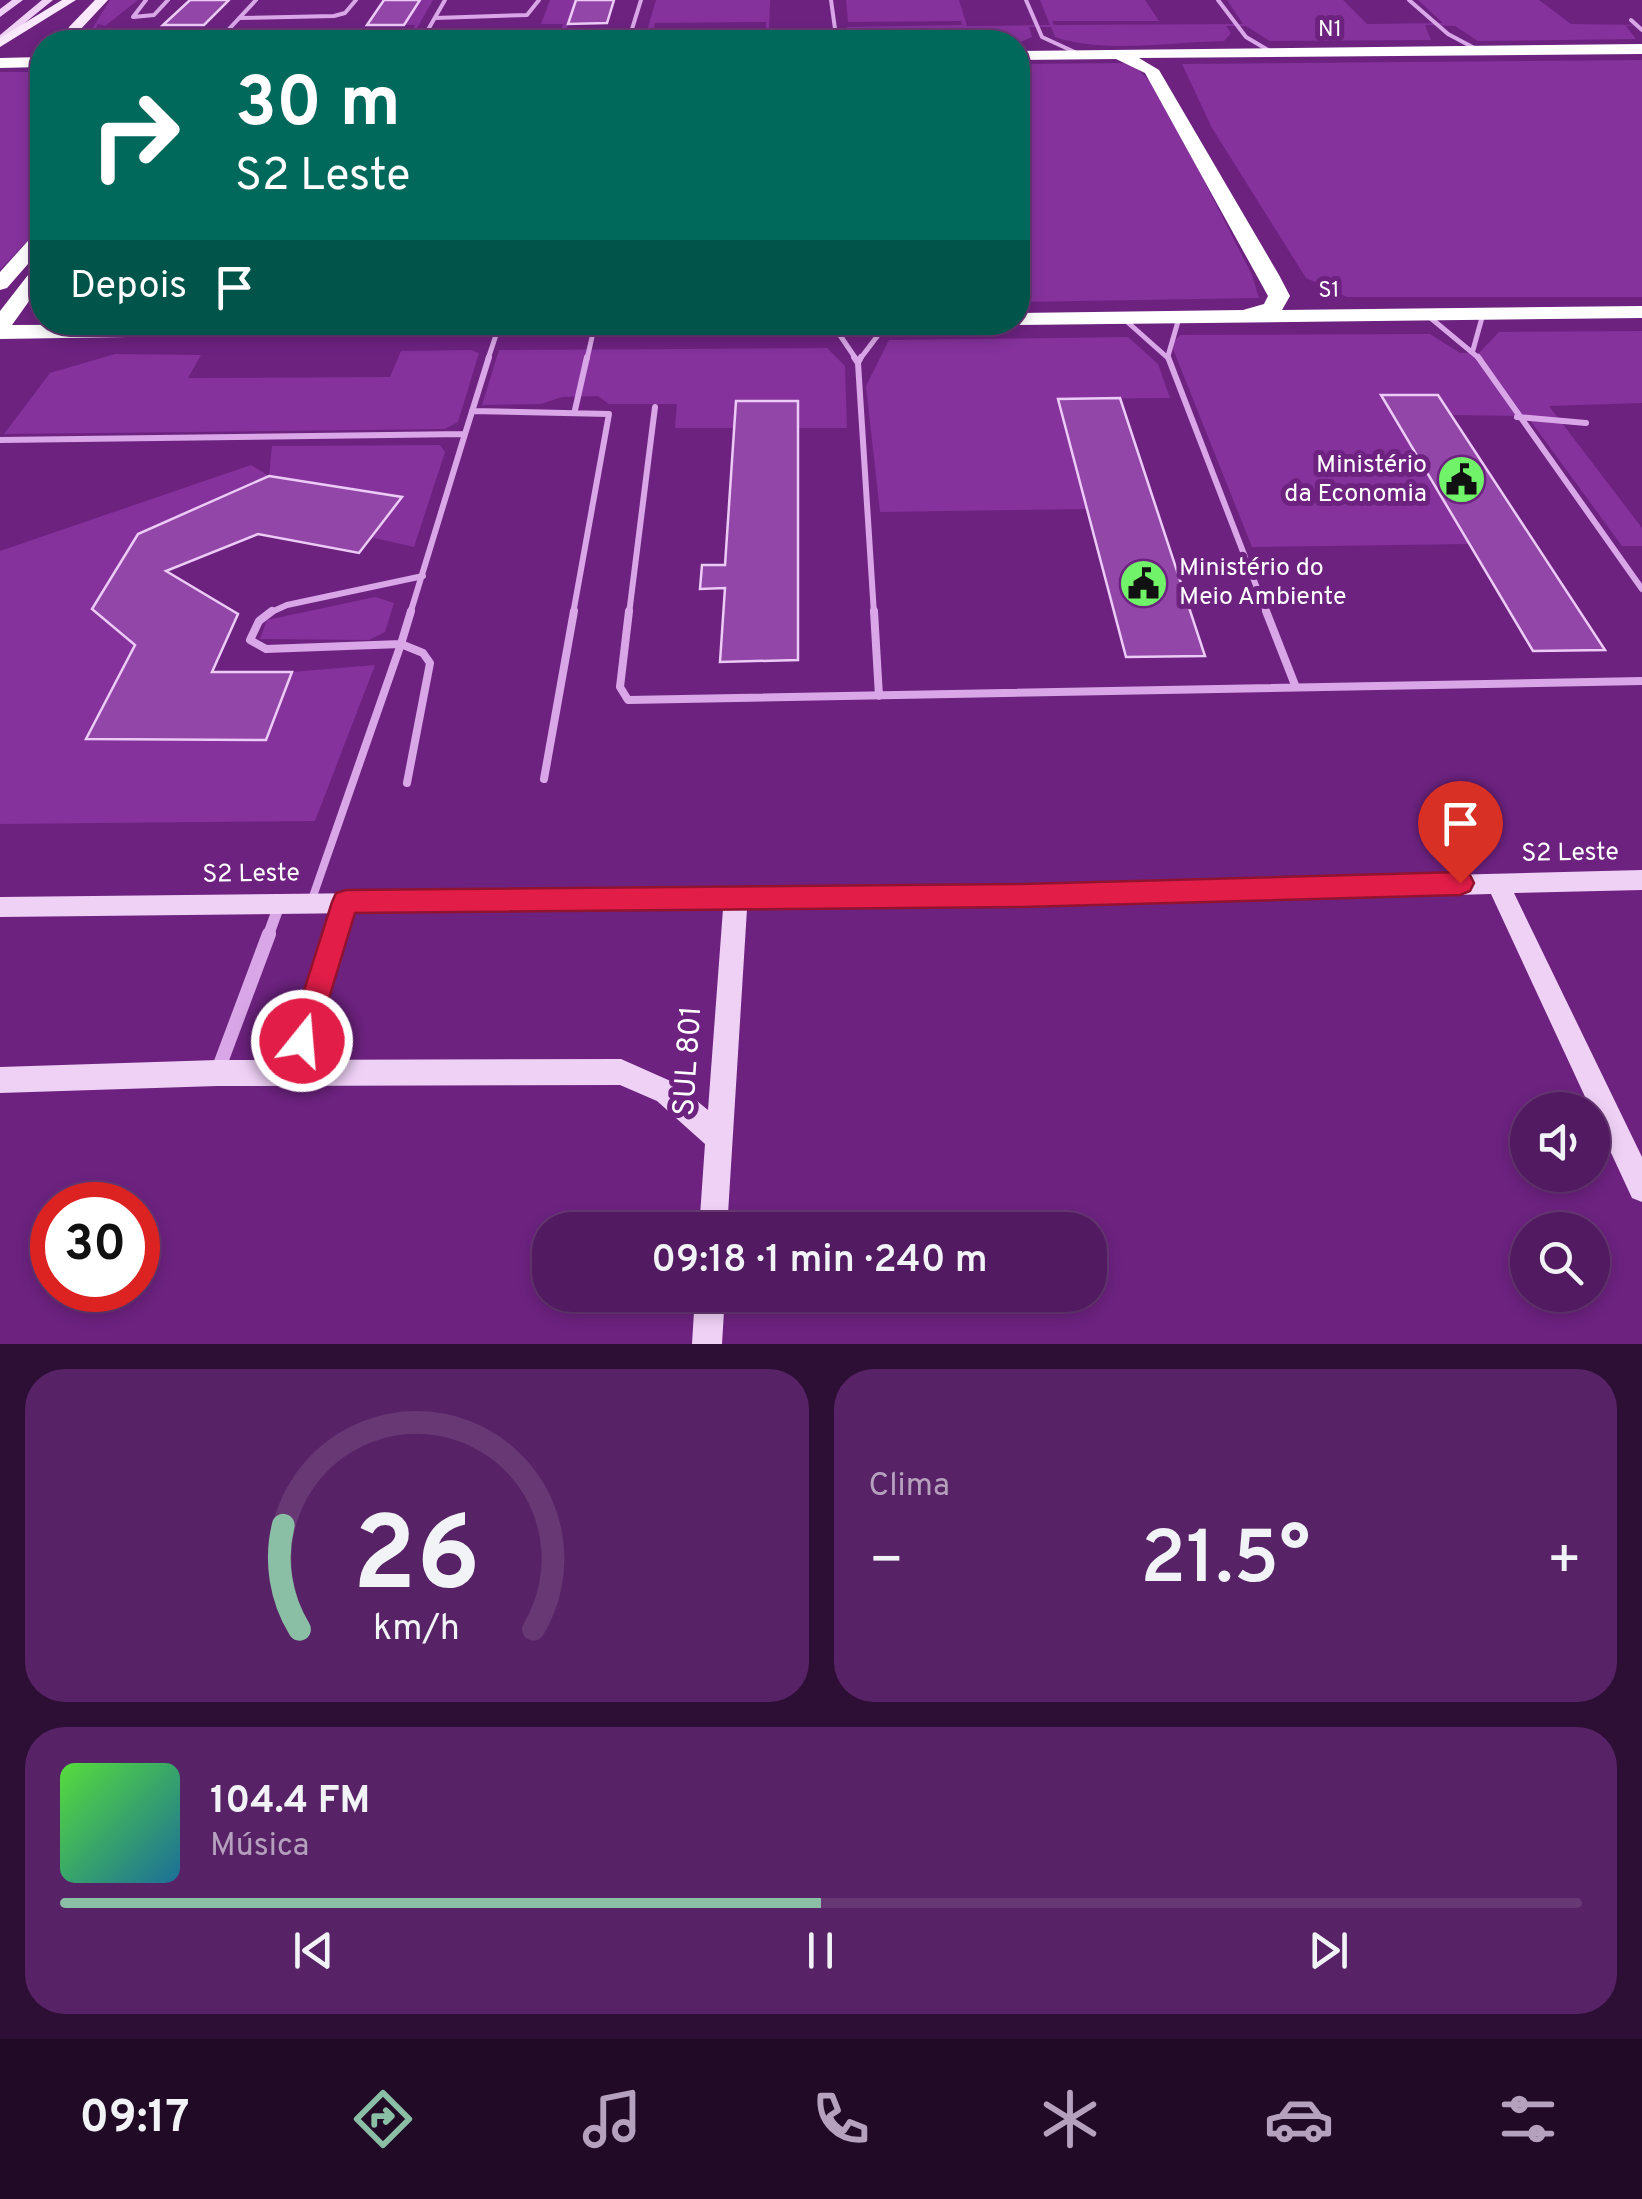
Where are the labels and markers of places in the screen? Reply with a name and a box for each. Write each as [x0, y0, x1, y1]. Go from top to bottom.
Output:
place label: Ministério da Economia [1284, 450, 1427, 511]
public building icon: Ministério da Economia [1436, 454, 1488, 506]
place label: Ministério do Meio Ambiente [1179, 553, 1346, 614]
public building icon: Ministério do Meio Ambiente [1118, 557, 1170, 609]
pin [1418, 781, 1503, 884]

